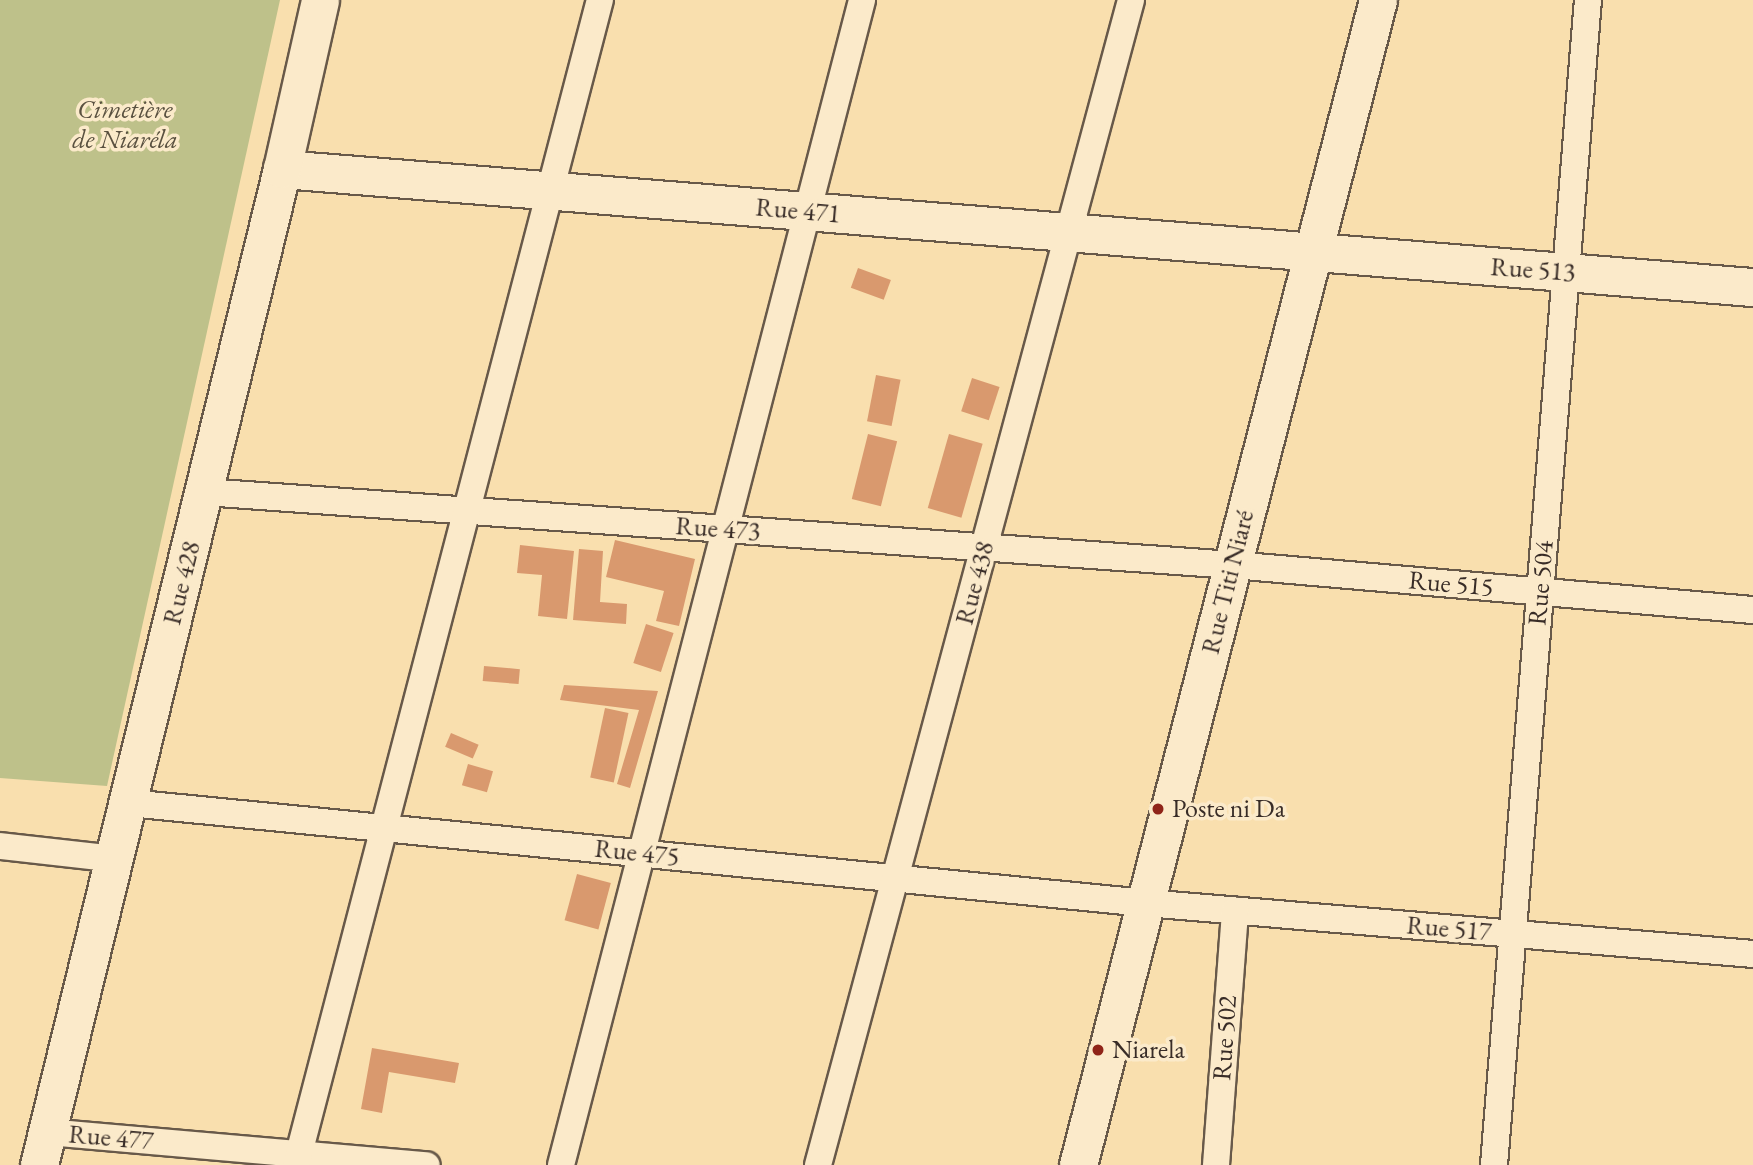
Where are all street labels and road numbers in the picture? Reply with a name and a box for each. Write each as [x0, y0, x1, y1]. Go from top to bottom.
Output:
street label: Rue 471 [754, 192, 842, 230]
street label: Rue 513 [1490, 251, 1576, 289]
street label: Rue Titi Niaré [1195, 507, 1261, 657]
street label: Rue 473 [675, 510, 761, 548]
street label: Rue 428 [157, 538, 207, 628]
street label: Rue 438 [949, 538, 1001, 628]
street label: Rue 504 [1522, 539, 1560, 627]
street label: Rue 515 [1407, 565, 1495, 603]
street label: Rue 475 [593, 833, 681, 873]
street label: Rue 517 [1405, 910, 1493, 948]
street label: Rue 502 [1206, 995, 1244, 1081]
street label: Rue 477 [67, 1119, 155, 1157]

